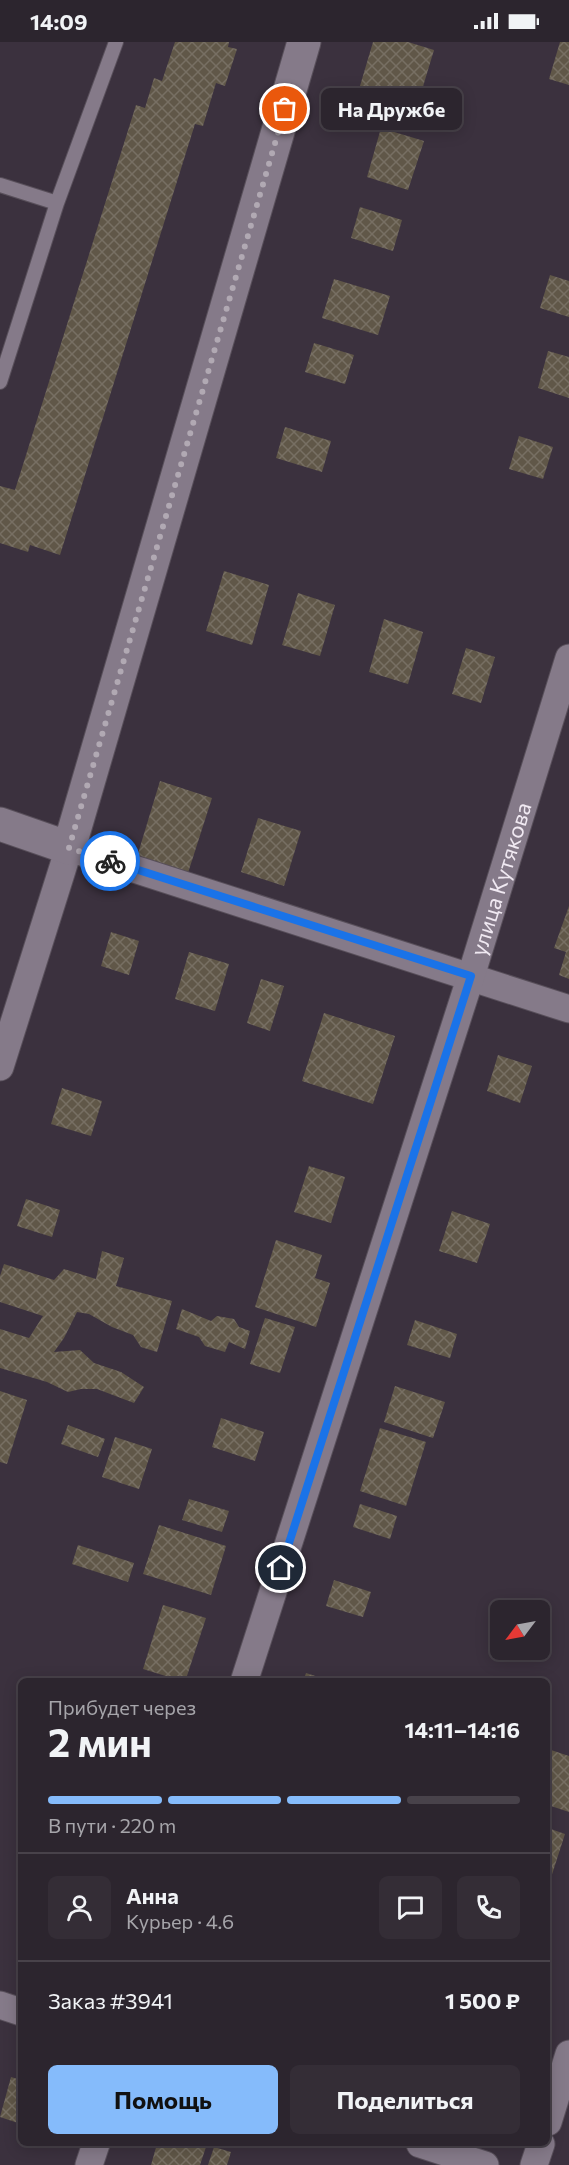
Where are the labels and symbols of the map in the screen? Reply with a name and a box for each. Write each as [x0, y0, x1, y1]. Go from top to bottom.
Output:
pin [259, 83, 310, 134]
callout: На Дружбе [321, 88, 462, 130]
street label: улица Кутякова [464, 799, 537, 959]
courier [80, 831, 140, 891]
pin [255, 1542, 306, 1593]
north arrow [490, 1600, 550, 1660]

